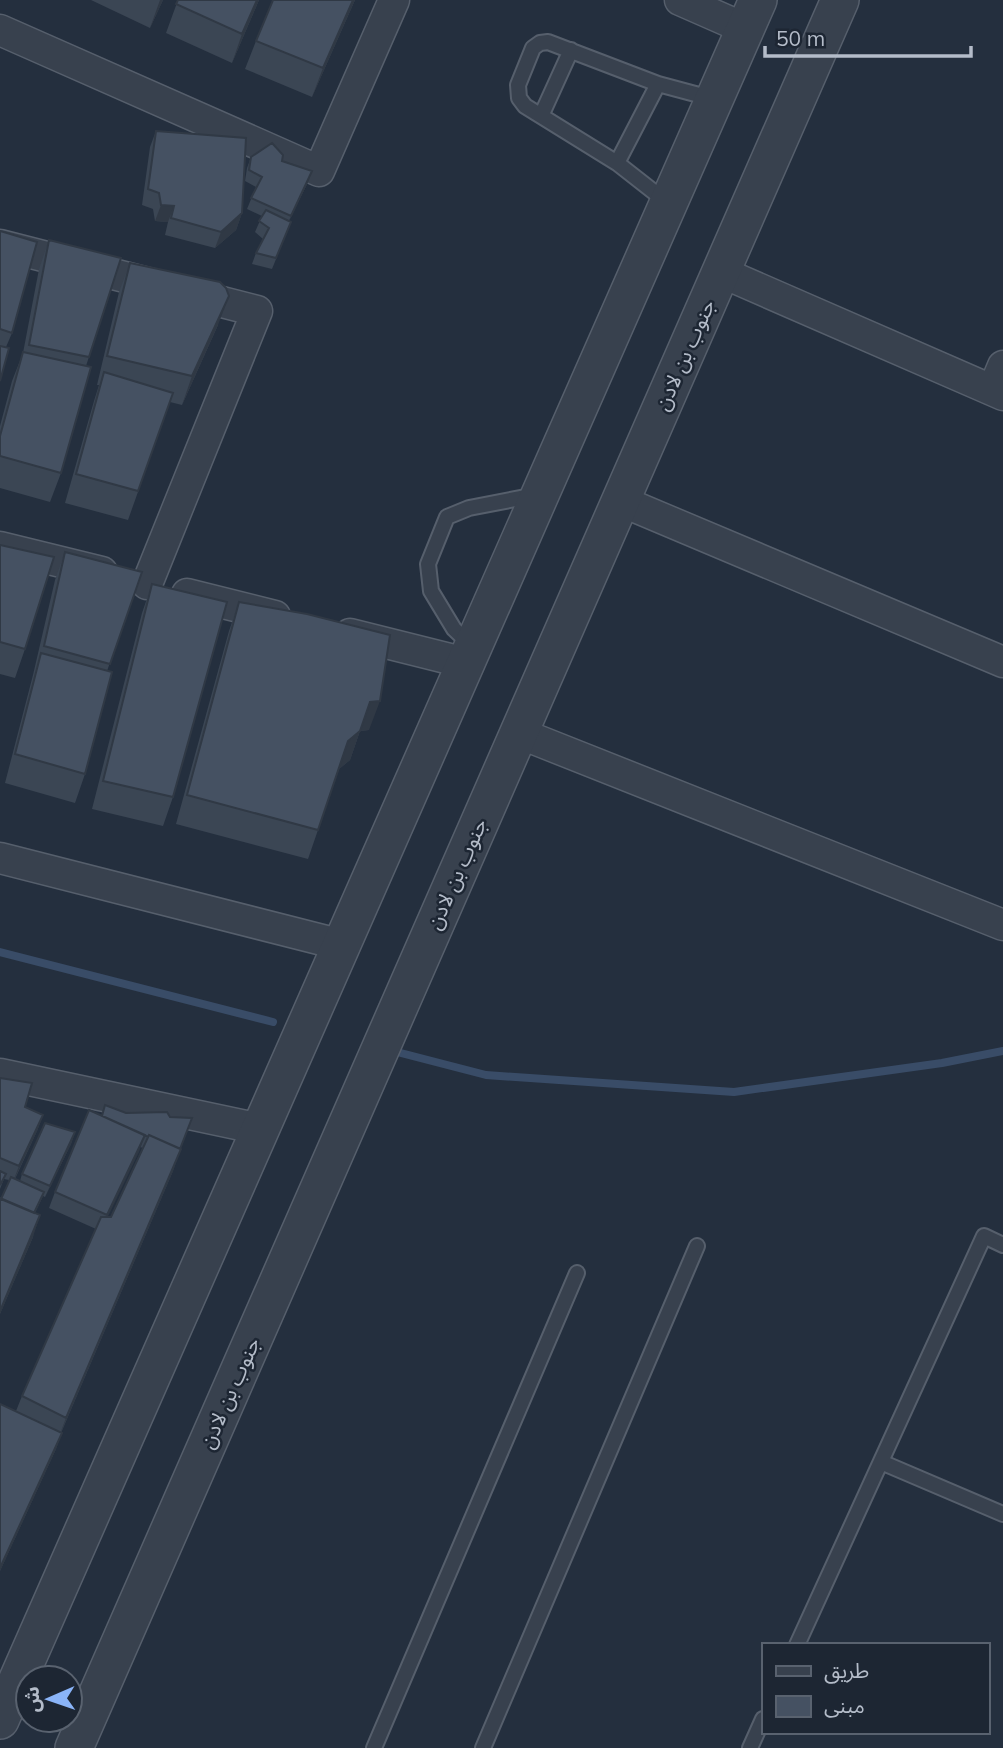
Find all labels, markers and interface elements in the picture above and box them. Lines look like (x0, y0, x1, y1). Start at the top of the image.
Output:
scale bar (765, 14, 972, 58)
text: 50 m (776, 25, 825, 51)
street label: جنوب بن لادن (648, 295, 720, 414)
street label: جنوب بن لادن (420, 814, 492, 933)
street label: جنوب بن لادن (193, 1333, 265, 1452)
legend (762, 1643, 989, 1734)
text: طريق (824, 1657, 869, 1684)
north arrow (14, 1664, 84, 1734)
text: ش (20, 1686, 44, 1713)
text: مبنى (824, 1692, 865, 1718)

